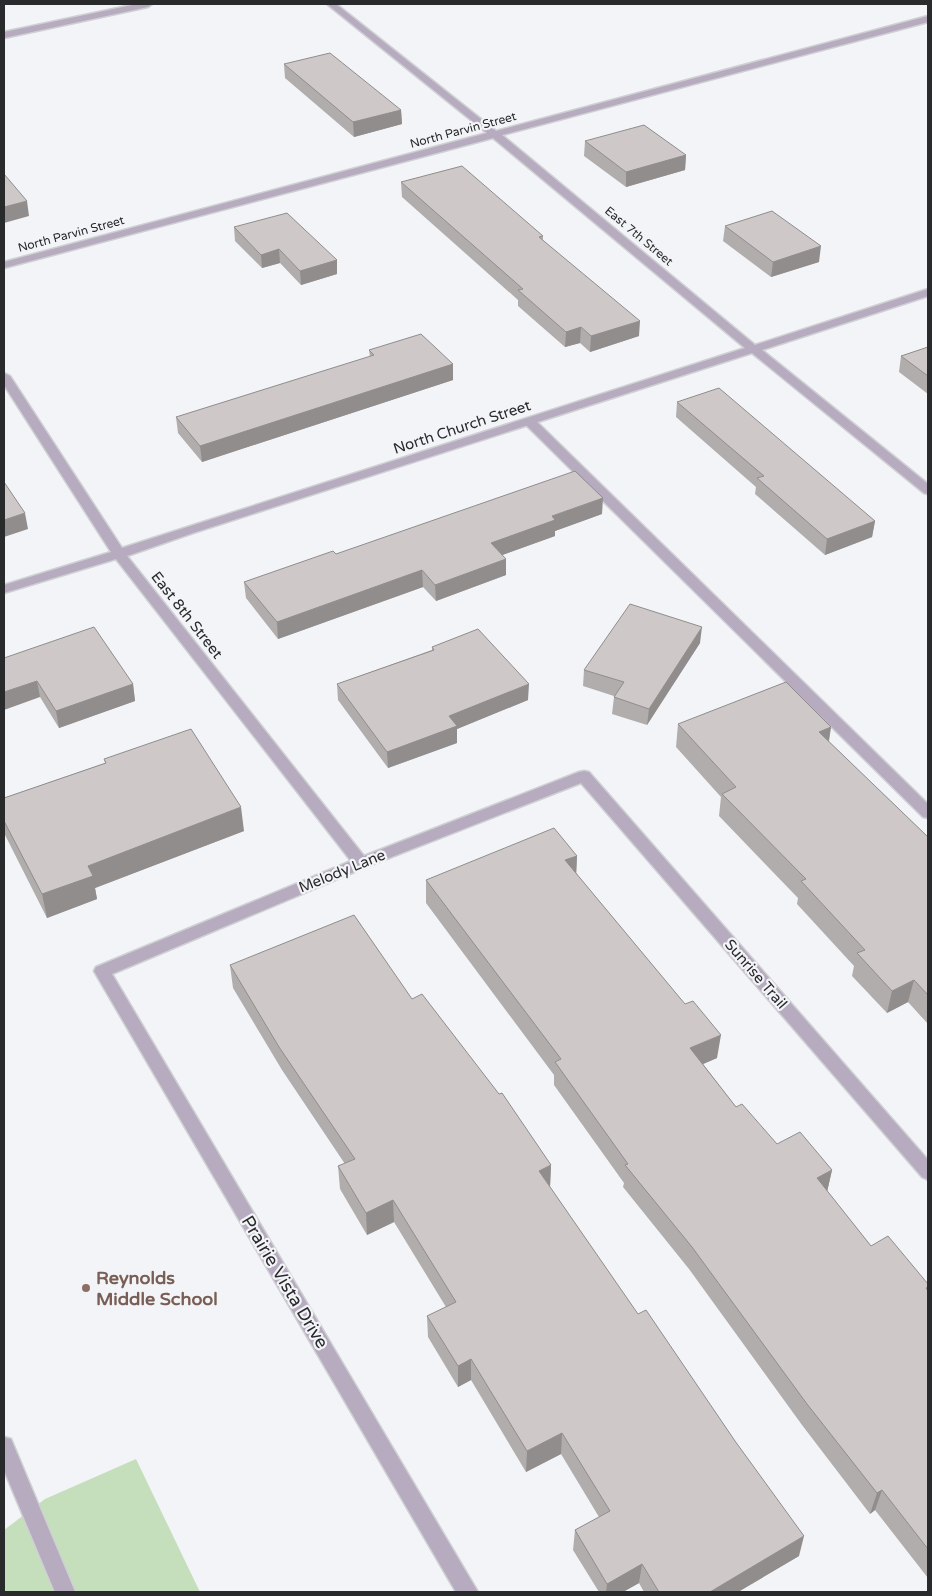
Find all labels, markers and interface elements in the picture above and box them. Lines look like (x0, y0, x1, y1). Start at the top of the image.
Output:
street label: North Parvin Street (408, 109, 518, 151)
street label: East 7th Street (602, 203, 676, 269)
street label: North Parvin Street (16, 213, 126, 255)
street label: North Church Street (391, 396, 533, 458)
street label: East 8th Street (147, 568, 227, 662)
street label: Melody Lane (296, 845, 388, 897)
street label: Sunrise Trail (721, 936, 791, 1012)
street label: Prairie Vista Drive (237, 1212, 333, 1352)
place label: Reynolds Middle School (96, 1267, 218, 1310)
marker: Reynolds Middle School (80, 1282, 92, 1294)

